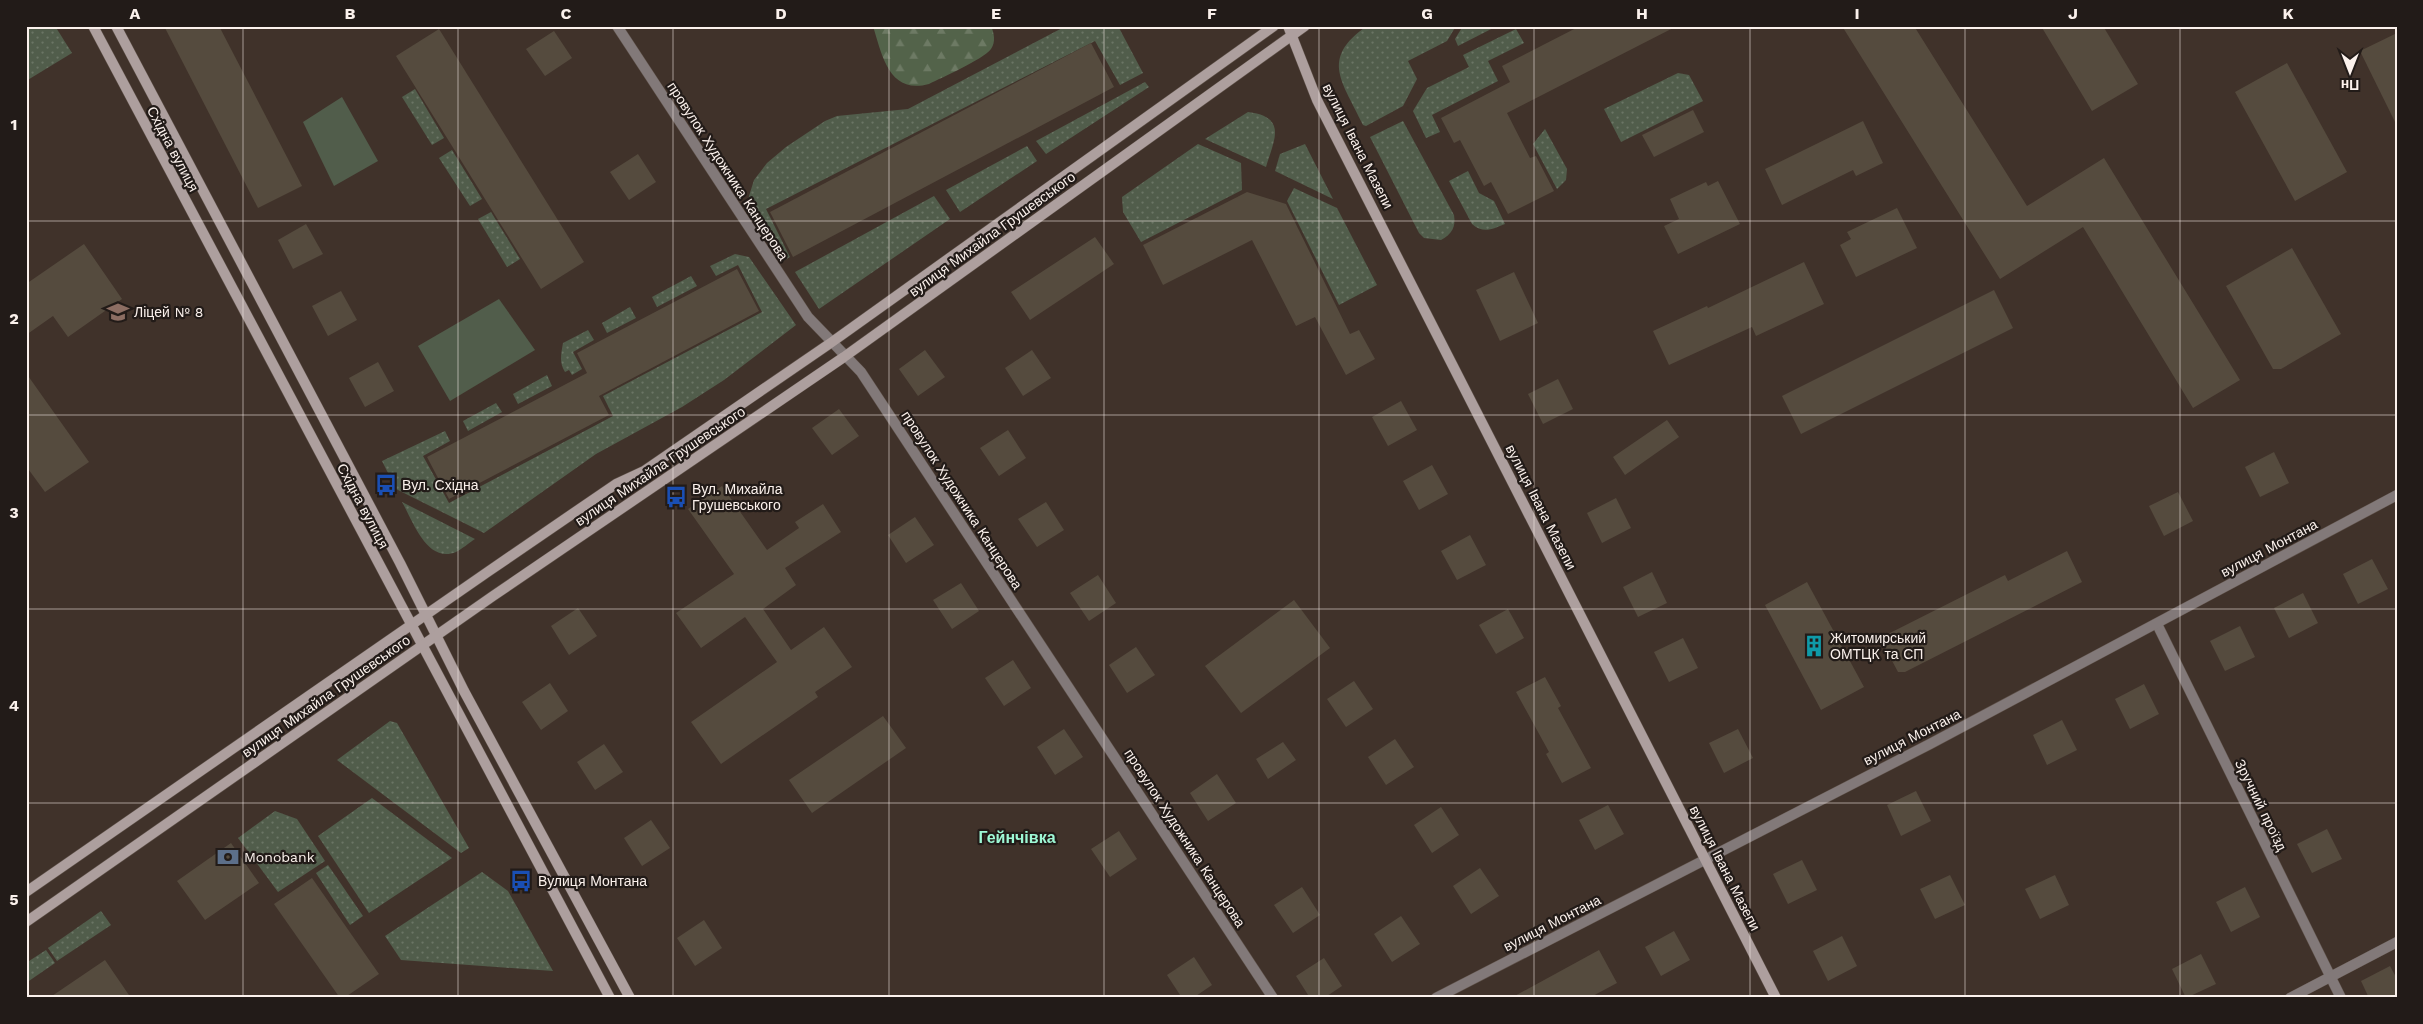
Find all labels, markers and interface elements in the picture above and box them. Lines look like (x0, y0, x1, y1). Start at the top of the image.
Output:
text: A (130, 4, 141, 23)
text: B (345, 4, 356, 23)
text: C (561, 4, 572, 23)
text: D (775, 4, 787, 23)
text: E (991, 4, 1001, 23)
text: F (1207, 4, 1217, 23)
text: G (1421, 4, 1433, 23)
text: H (1636, 4, 1648, 23)
text: I (1854, 4, 1860, 23)
text: J (2068, 4, 2078, 23)
text: K (2282, 4, 2294, 23)
north arrow (2326, 48, 2376, 98)
text: Пн (2341, 77, 2359, 93)
street label: провулок Художника Канцерова (664, 79, 792, 263)
street label: вулиця Івана Мазепи (1319, 81, 1397, 211)
street label: Східна вулиця (144, 104, 202, 194)
text: 1 (11, 115, 17, 134)
street label: вулиця Михайла Грушевського (906, 168, 1078, 300)
school or university icon: Ліцей № 8 (105, 299, 131, 325)
place label: Ліцей № 8 (134, 304, 203, 320)
text: 2 (9, 309, 19, 328)
street label: вулиця Михайла Грушевського (572, 403, 748, 529)
street label: провулок Художника Канцерова (898, 408, 1026, 592)
street label: вулиця Івана Мазепи (1502, 442, 1580, 572)
street label: Східна вулиця (334, 461, 392, 551)
bus stop icon: Вул. Східна (373, 472, 399, 498)
place label: Вул. Східна (402, 477, 479, 493)
place label: Вул. Михайла Грушевського (692, 481, 783, 513)
bus stop icon: Вул. Михайла Грушевського (663, 484, 689, 510)
text: 3 (9, 503, 19, 522)
street label: вулиця Монтана (2218, 516, 2320, 580)
place label: Житомирський ОМТЦК та СП (1830, 630, 1926, 662)
street label: вулиця Михайла Грушевського (239, 632, 413, 760)
building icon: Житомирський ОМТЦК та СП (1801, 633, 1827, 659)
text: 4 (9, 696, 19, 715)
street label: вулиця Монтана (1861, 705, 1964, 768)
street label: провулок Художника Канцерова (1121, 746, 1249, 930)
street label: Зручний проїзд (2232, 757, 2290, 853)
street label: вулиця Івана Мазепи (1686, 803, 1764, 933)
district label: Гейнчівка (978, 828, 1056, 847)
bank icon: Monobank (215, 844, 241, 870)
place label: Monobank (244, 849, 315, 865)
bus stop icon: Вулиця Монтана (508, 868, 534, 894)
place label: Вулиця Монтана (538, 873, 647, 889)
text: 5 (9, 890, 19, 909)
street label: вулиця Монтана (1501, 891, 1604, 954)

